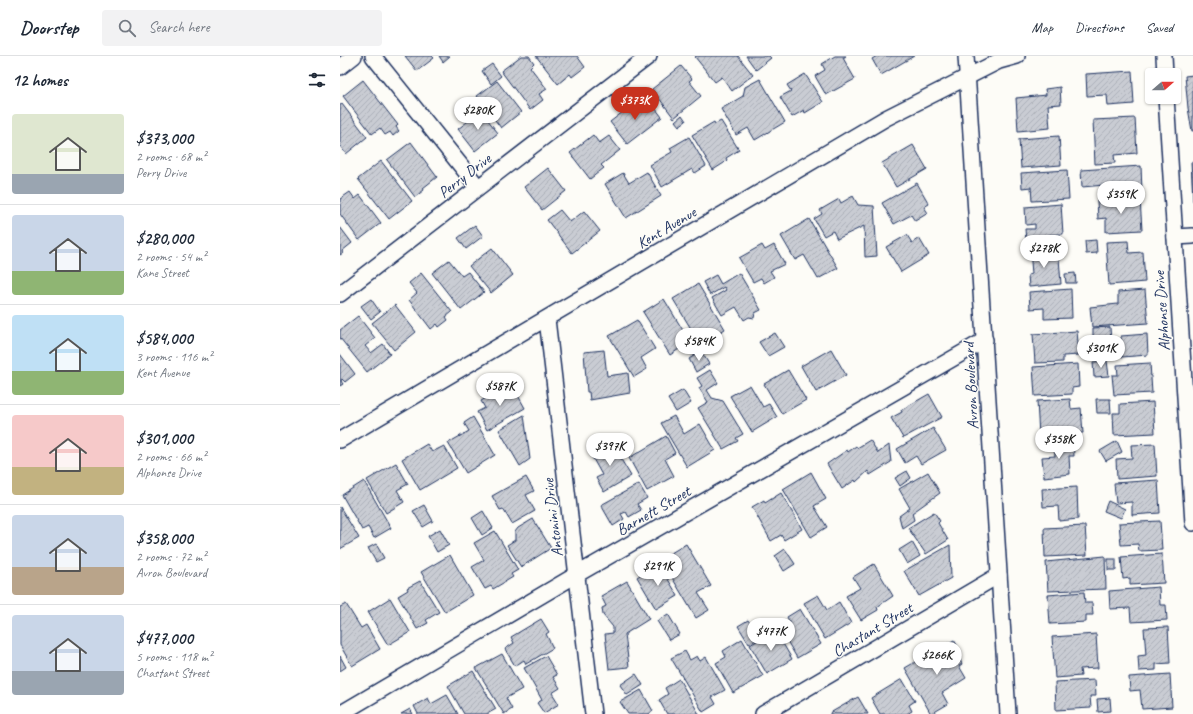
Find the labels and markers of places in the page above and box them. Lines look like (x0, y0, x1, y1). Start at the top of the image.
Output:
pin: $373K (607, 87, 663, 121)
pin: $280K (450, 97, 506, 131)
pin: $359K (1093, 181, 1149, 215)
pin: $278K (1016, 235, 1072, 269)
pin: $584K (671, 328, 727, 362)
pin: $301K (1073, 335, 1129, 369)
pin: $587K (472, 373, 528, 407)
pin: $358K (1031, 426, 1087, 460)
pin: $397K (582, 433, 638, 467)
pin: $291K (630, 553, 686, 587)
pin: $477K (743, 618, 799, 652)
pin: $266K (909, 642, 965, 676)

